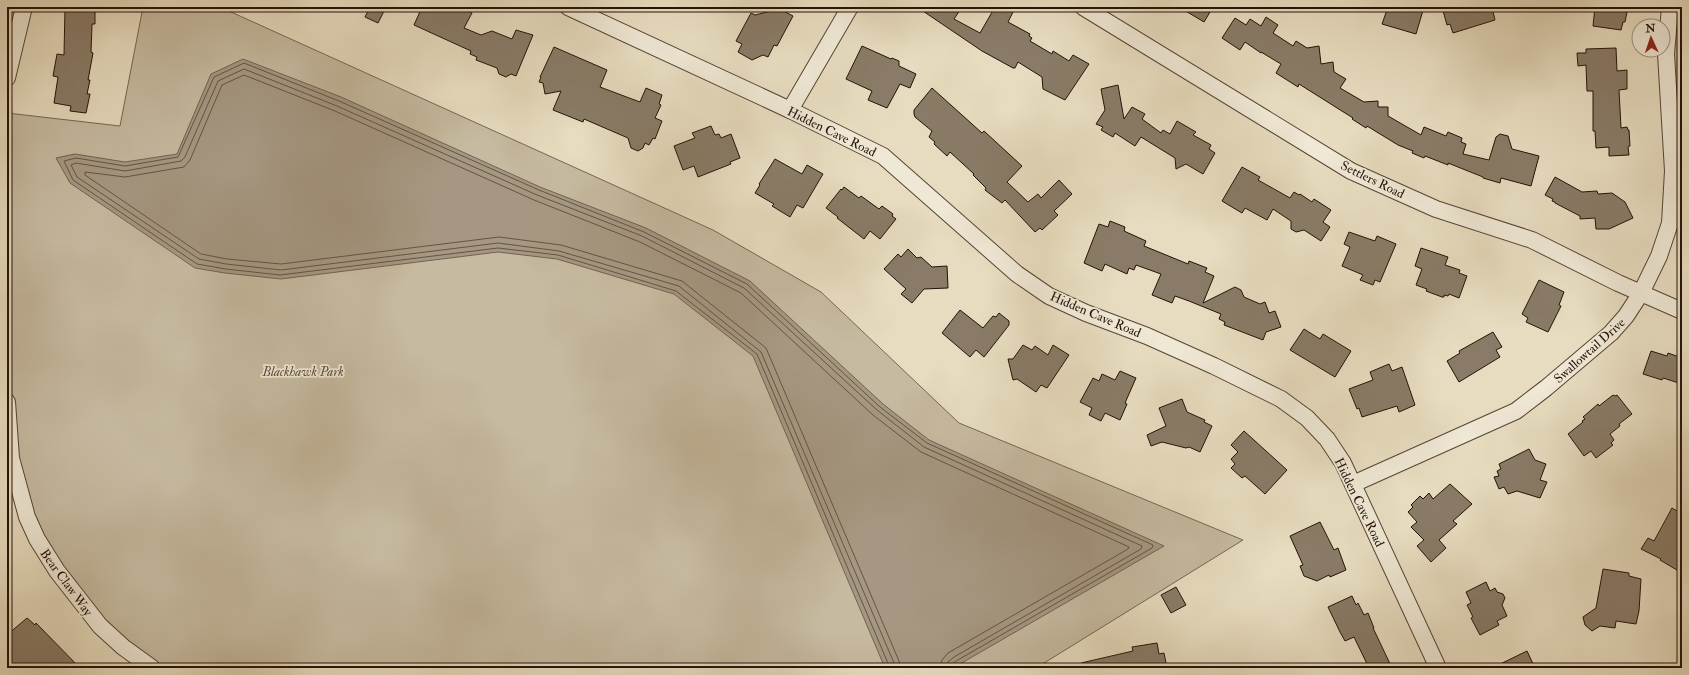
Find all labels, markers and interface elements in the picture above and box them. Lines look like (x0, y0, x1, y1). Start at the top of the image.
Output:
north arrow (1631, 18, 1671, 58)
text: N (1644, 22, 1657, 35)
street label: Hidden Cave Road (784, 103, 879, 161)
street label: Settlers Road (1338, 158, 1408, 202)
street label: Hidden Cave Road (1048, 289, 1144, 341)
street label: Swallowtail Drive (1551, 314, 1629, 387)
park label: Blackhawk Park (261, 364, 344, 380)
street label: Hidden Cave Road (1331, 455, 1388, 550)
street label: Bear Claw Way (36, 546, 96, 620)

